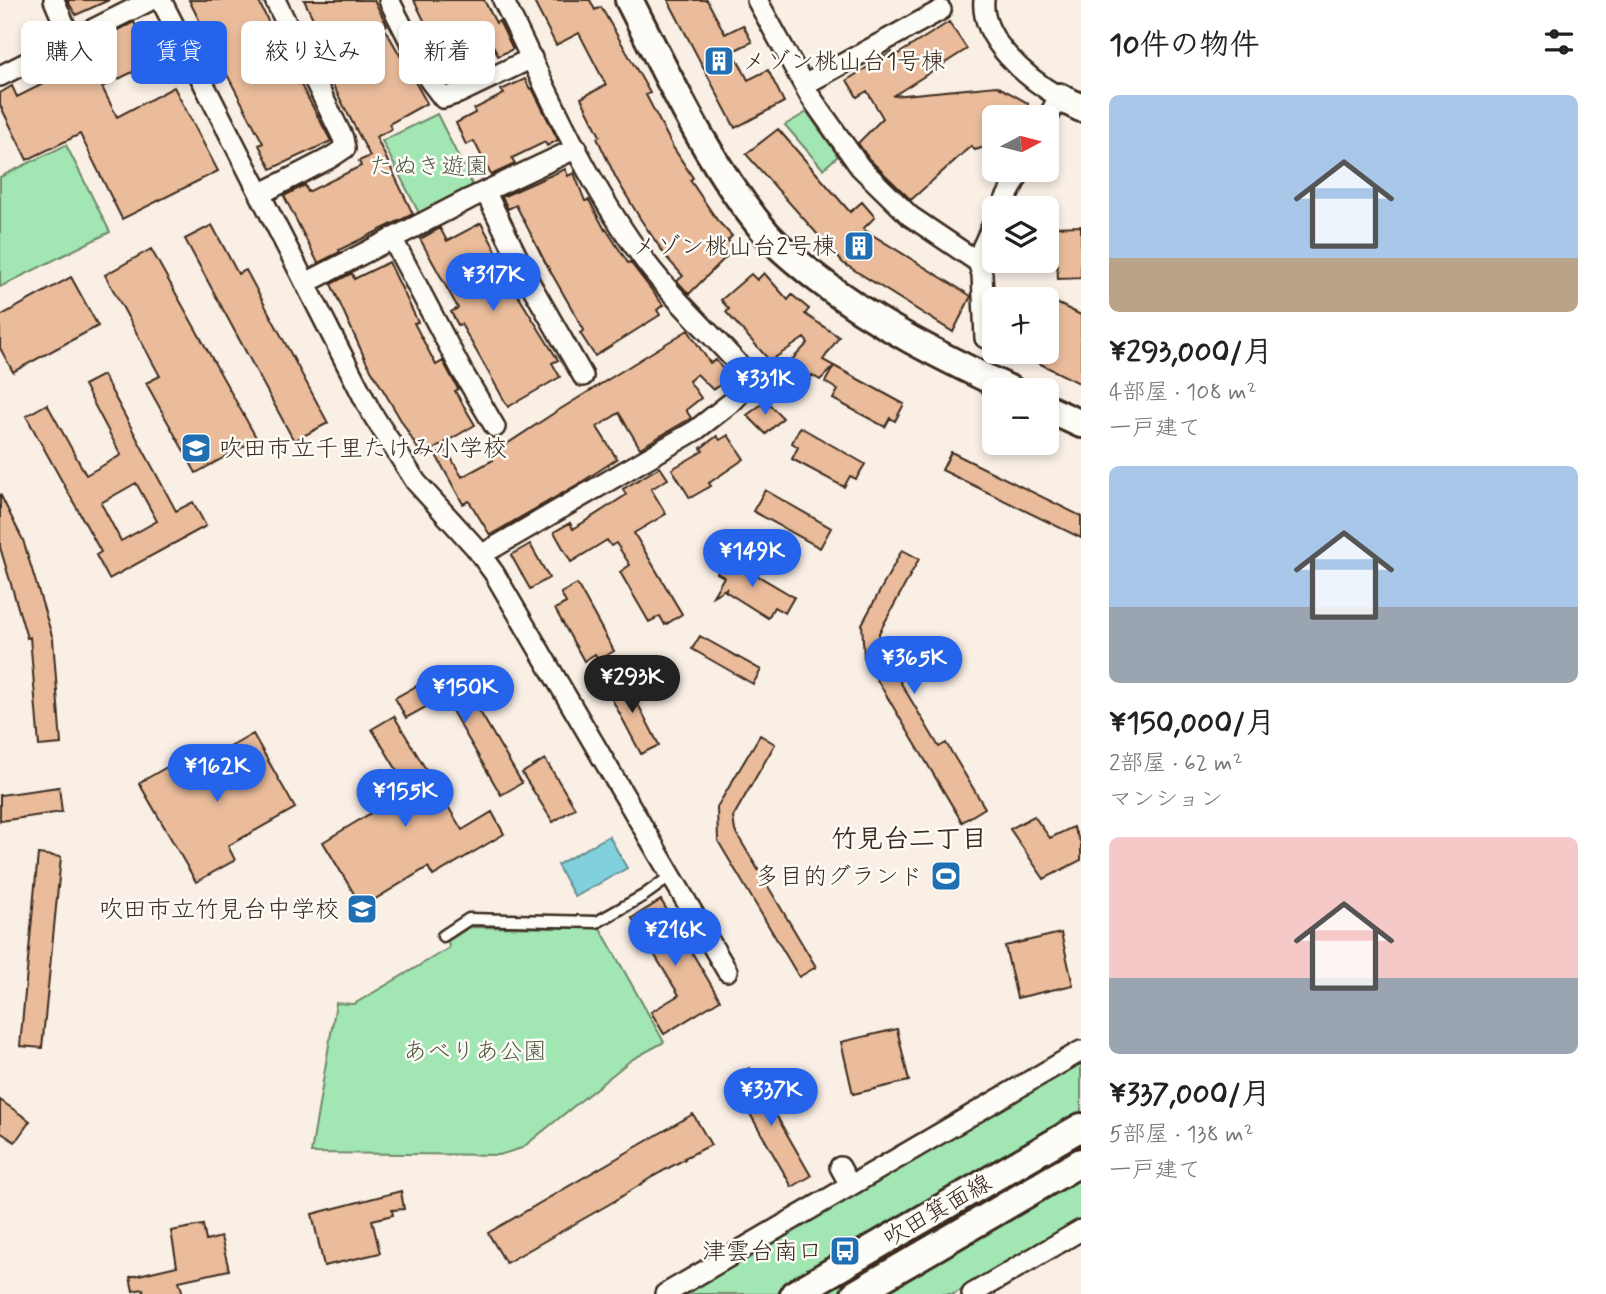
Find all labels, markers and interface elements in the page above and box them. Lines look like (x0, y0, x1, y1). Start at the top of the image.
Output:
chip: 購入 (21, 21, 117, 84)
chip: 賃貸 (131, 21, 227, 84)
chip: 絞り込み (241, 21, 385, 84)
chip: 新着 (399, 21, 495, 84)
icon: filters (1540, 23, 1578, 61)
text: 10件の物件 (1109, 26, 1260, 65)
building icon: メゾン桃山台1号棟 (702, 44, 736, 78)
place label: メゾン桃山台1号棟 (742, 47, 945, 78)
north arrow (982, 105, 1059, 182)
map controls (982, 105, 1059, 455)
icon: home (1281, 141, 1407, 267)
park label: たぬき遊園 (369, 152, 489, 183)
button: layers (982, 196, 1059, 273)
building icon: メゾン桃山台2号棟 (842, 229, 876, 263)
place label: メゾン桃山台2号棟 (632, 232, 836, 263)
pin: ¥317K (444, 254, 542, 313)
text: ¥317K (462, 261, 524, 291)
button: + (982, 287, 1059, 364)
text: ¥293,000/月 (1109, 333, 1273, 372)
pin: ¥331K (716, 358, 814, 417)
text: ¥331K (736, 365, 794, 395)
button: − (982, 378, 1059, 455)
text: 4部屋 · 108 m² (1109, 378, 1257, 408)
text: 一戸建て (1109, 414, 1201, 444)
school or university icon: 吹田市立千里たけみ小学校 (179, 431, 213, 465)
place label: 吹田市立千里たけみ小学校 (219, 434, 507, 465)
icon: home (1281, 512, 1407, 638)
pin: ¥149K (703, 530, 801, 589)
text: ¥149K (719, 537, 785, 567)
pin: ¥365K (865, 636, 963, 696)
text: ¥365K (881, 644, 947, 674)
pin: ¥293K (583, 656, 681, 715)
text: ¥293K (600, 663, 664, 693)
pin: ¥150K (416, 666, 514, 725)
text: ¥150K (432, 673, 498, 703)
text: ¥150,000/月 (1109, 704, 1275, 743)
pin: ¥162K (168, 744, 266, 804)
text: 2部屋 · 62 m² (1109, 749, 1243, 779)
text: ¥162K (184, 752, 250, 782)
pin: ¥155K (356, 770, 454, 829)
text: ¥155K (373, 777, 437, 807)
text: マンション (1109, 785, 1223, 815)
district label: 竹見台二丁目 (831, 823, 987, 857)
sports icon: 多目的グランド (929, 859, 963, 893)
place label: 多目的グランド (755, 862, 923, 893)
icon: home (1281, 883, 1407, 1009)
school or university icon: 吹田市立竹見台中学校 (345, 892, 379, 926)
place label: 吹田市立竹見台中学校 (99, 895, 339, 926)
pin: ¥216K (626, 908, 724, 968)
text: ¥216K (644, 916, 706, 946)
park label: あべりあ公園 (403, 1037, 547, 1068)
pin: ¥337K (722, 1068, 820, 1128)
text: ¥337,000/月 (1109, 1075, 1271, 1114)
text: ¥337K (740, 1076, 802, 1106)
text: 5部屋 · 138 m² (1109, 1120, 1254, 1150)
text: 一戸建て (1109, 1156, 1201, 1186)
street label: 吹田箕面線 (878, 1168, 997, 1255)
bus stop icon: 津雲台南口 (828, 1234, 862, 1268)
place label: 津雲台南口 (702, 1237, 822, 1268)

